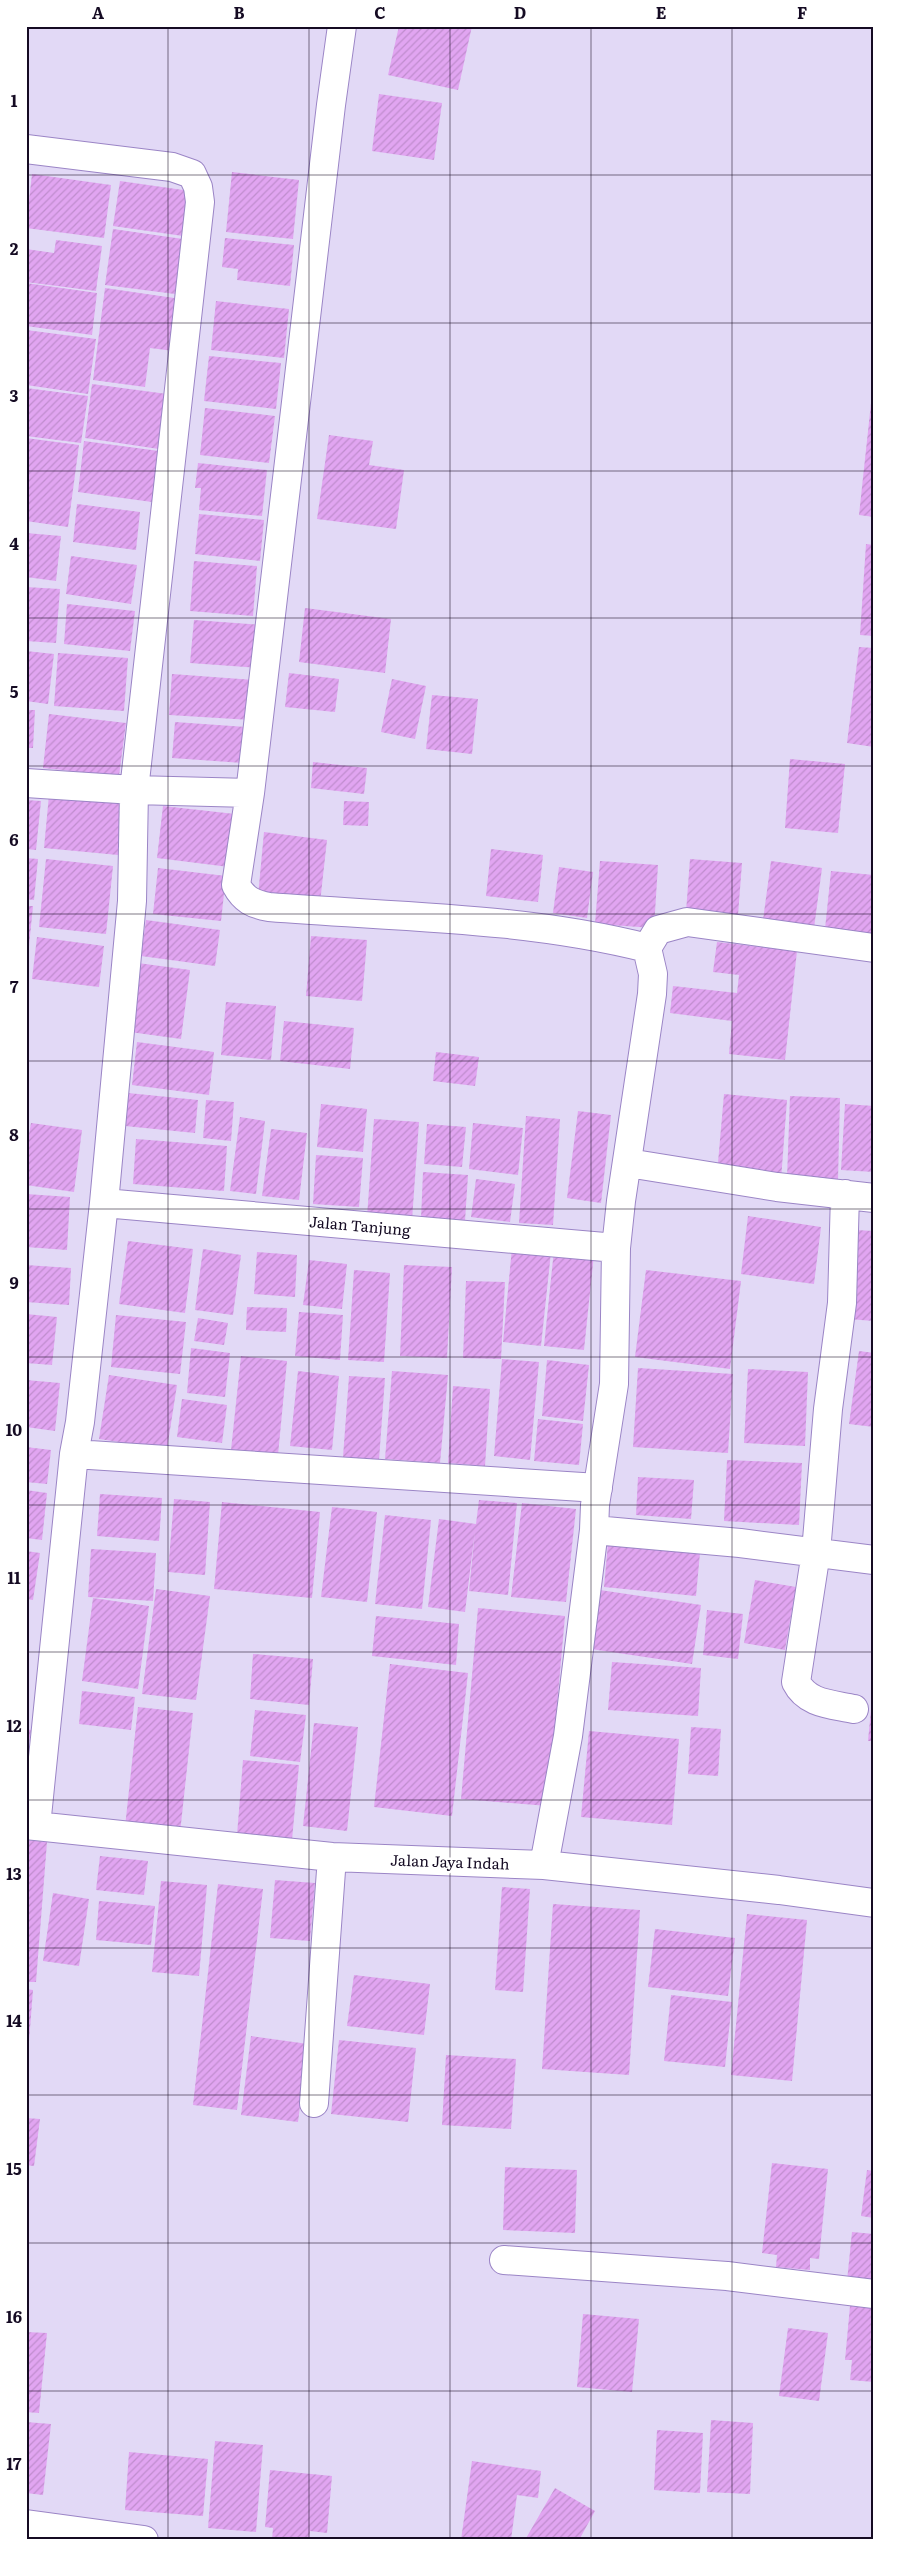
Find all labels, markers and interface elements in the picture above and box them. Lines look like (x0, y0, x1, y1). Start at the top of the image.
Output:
text: A (92, 0, 104, 24)
text: B (233, 0, 245, 24)
text: C (374, 0, 386, 24)
text: D (514, 0, 526, 24)
text: E (656, 0, 667, 24)
text: F (797, 0, 807, 24)
text: 1 (11, 88, 18, 112)
text: 2 (10, 236, 19, 260)
text: 3 (10, 383, 19, 407)
text: 4 (9, 531, 19, 555)
text: 5 (10, 679, 19, 703)
text: 6 (9, 827, 19, 851)
text: 7 (10, 974, 19, 998)
text: 8 (9, 1122, 19, 1146)
street label: Jalan Tanjung (308, 1209, 412, 1241)
text: 9 (9, 1270, 19, 1294)
text: 10 (6, 1417, 22, 1441)
text: 11 (7, 1565, 21, 1589)
text: 12 (6, 1713, 22, 1737)
street label: Jalan Jaya Indah (390, 1847, 510, 1875)
text: 13 (6, 1861, 22, 1885)
text: 14 (6, 2008, 22, 2032)
text: 15 (6, 2156, 22, 2180)
text: 16 (6, 2304, 22, 2328)
text: 17 (7, 2451, 22, 2475)

